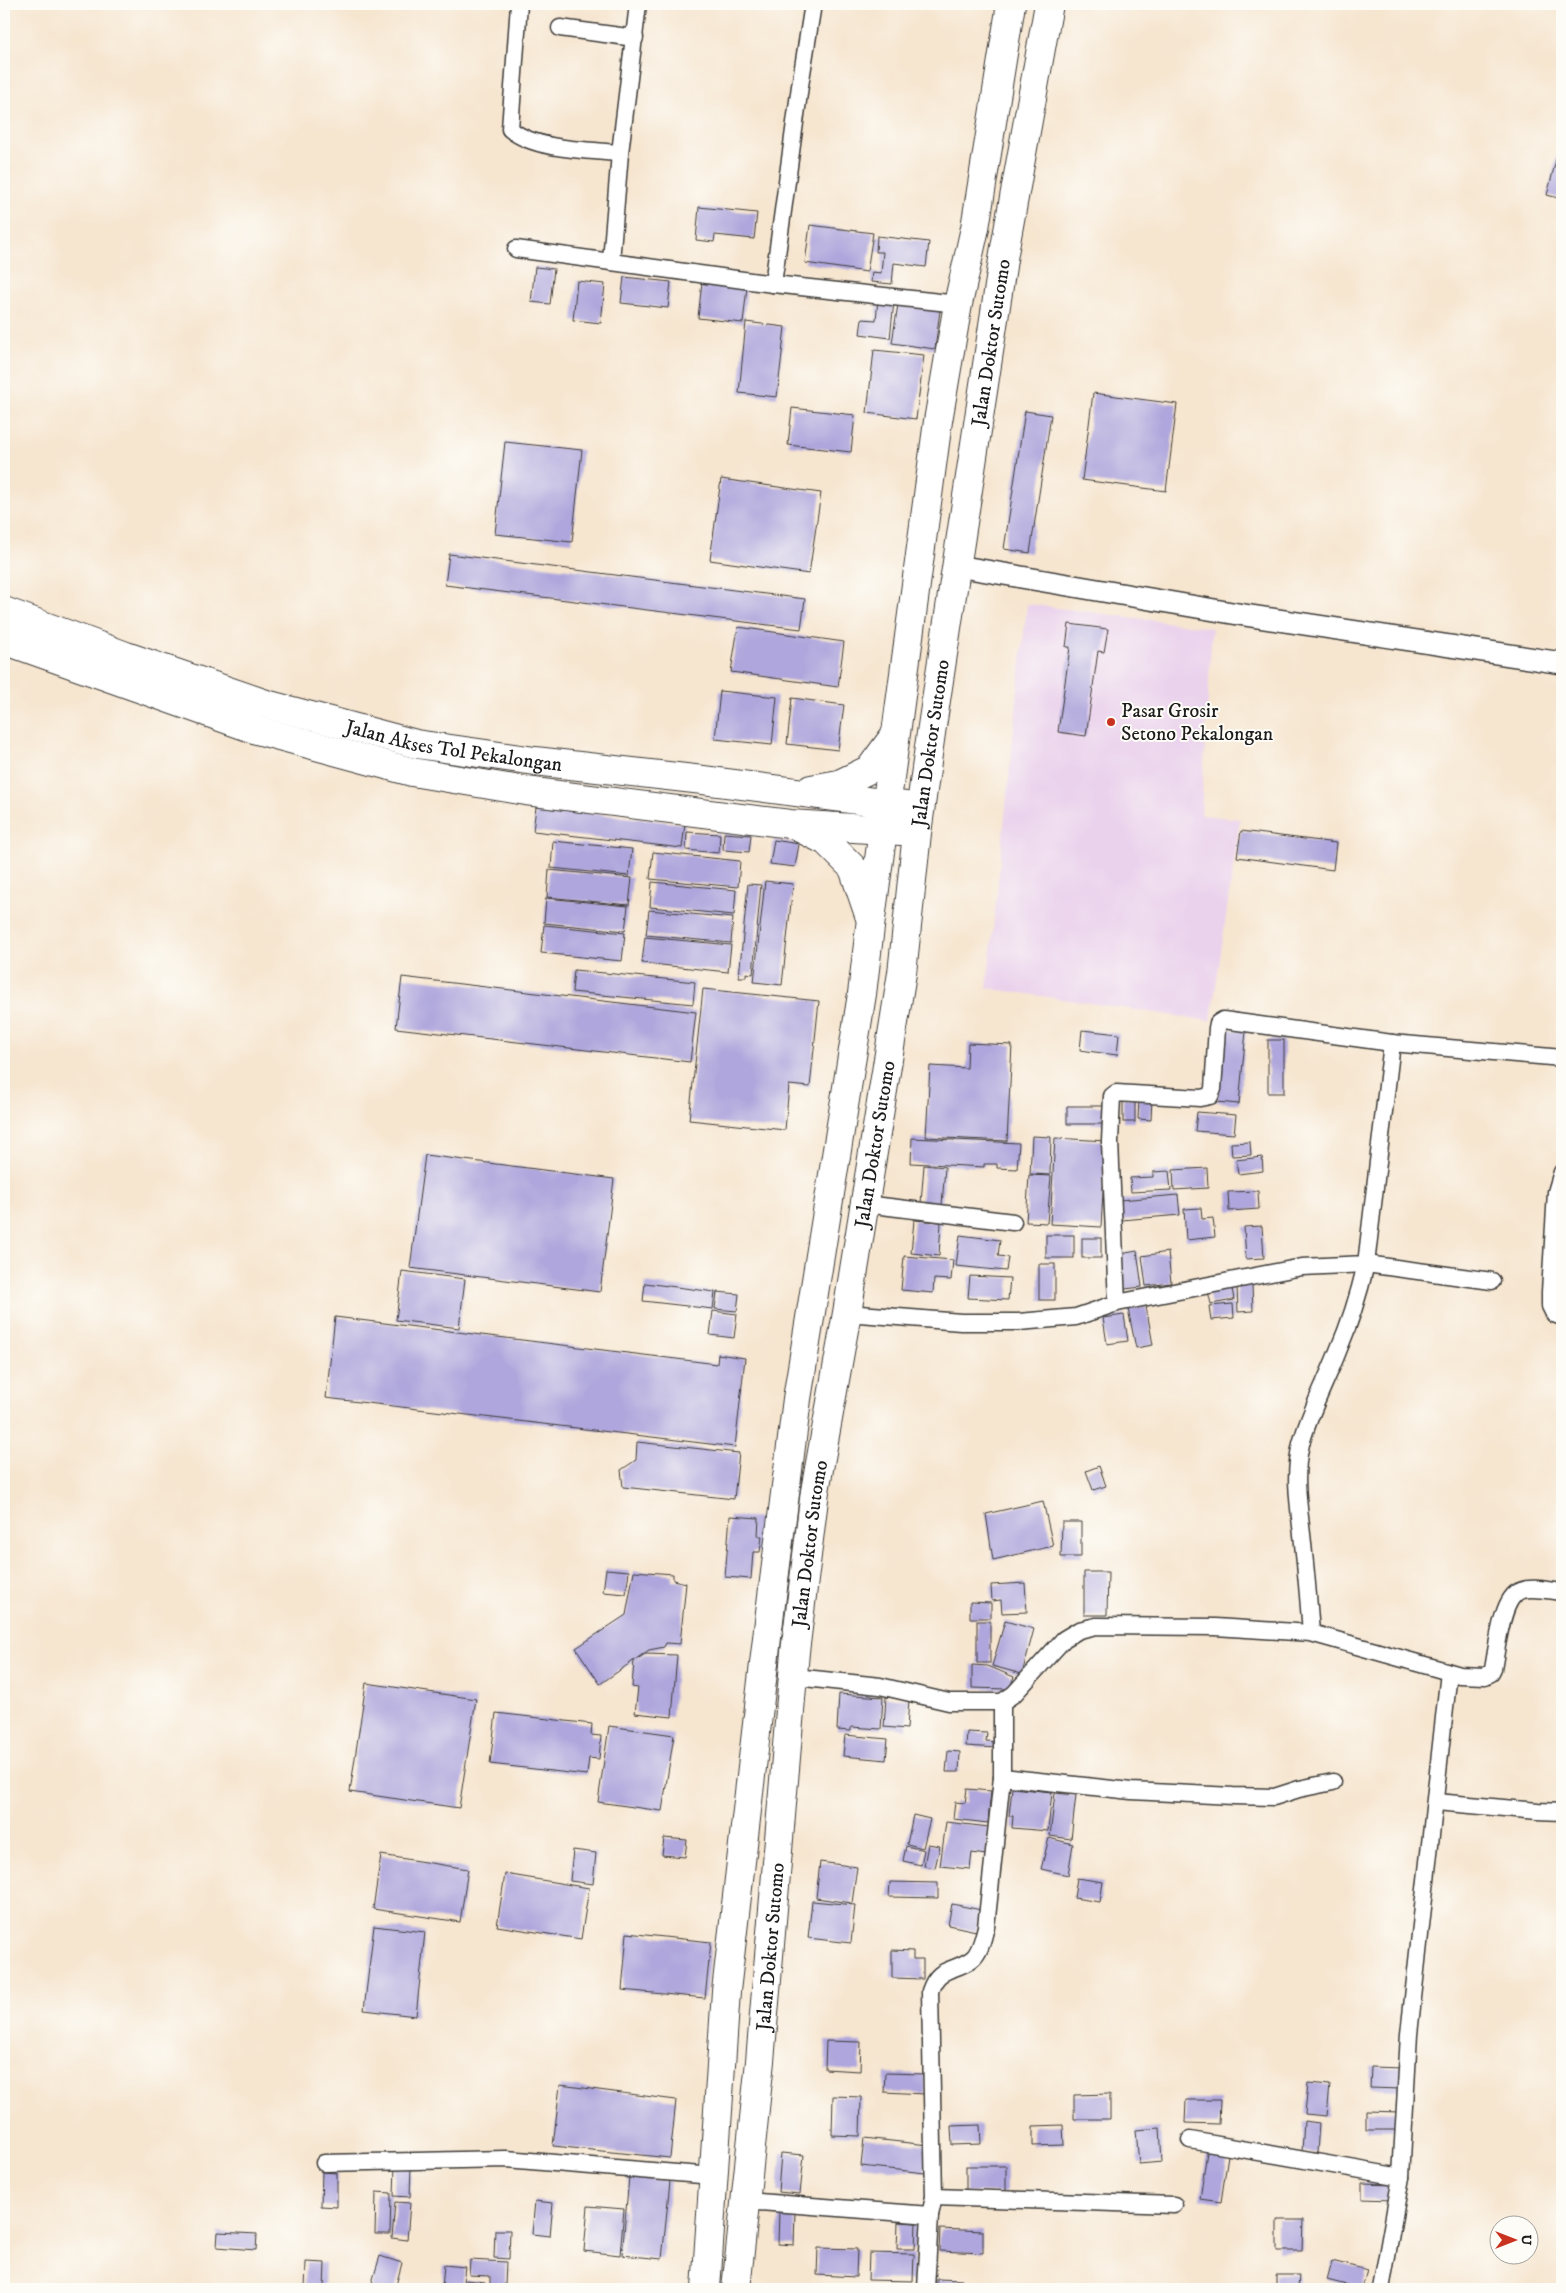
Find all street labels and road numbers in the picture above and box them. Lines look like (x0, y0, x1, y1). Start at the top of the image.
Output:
street label: Jalan Doktor Sutomo (967, 258, 1017, 430)
street label: Jalan Doktor Sutomo (907, 658, 956, 830)
street label: Jalan Akses Tol Pekalongan (341, 714, 564, 778)
street label: Jalan Doktor Sutomo (850, 1059, 902, 1231)
street label: Jalan Doktor Sutomo (787, 1458, 834, 1631)
street label: Jalan Doktor Sutomo (751, 1862, 791, 2034)

